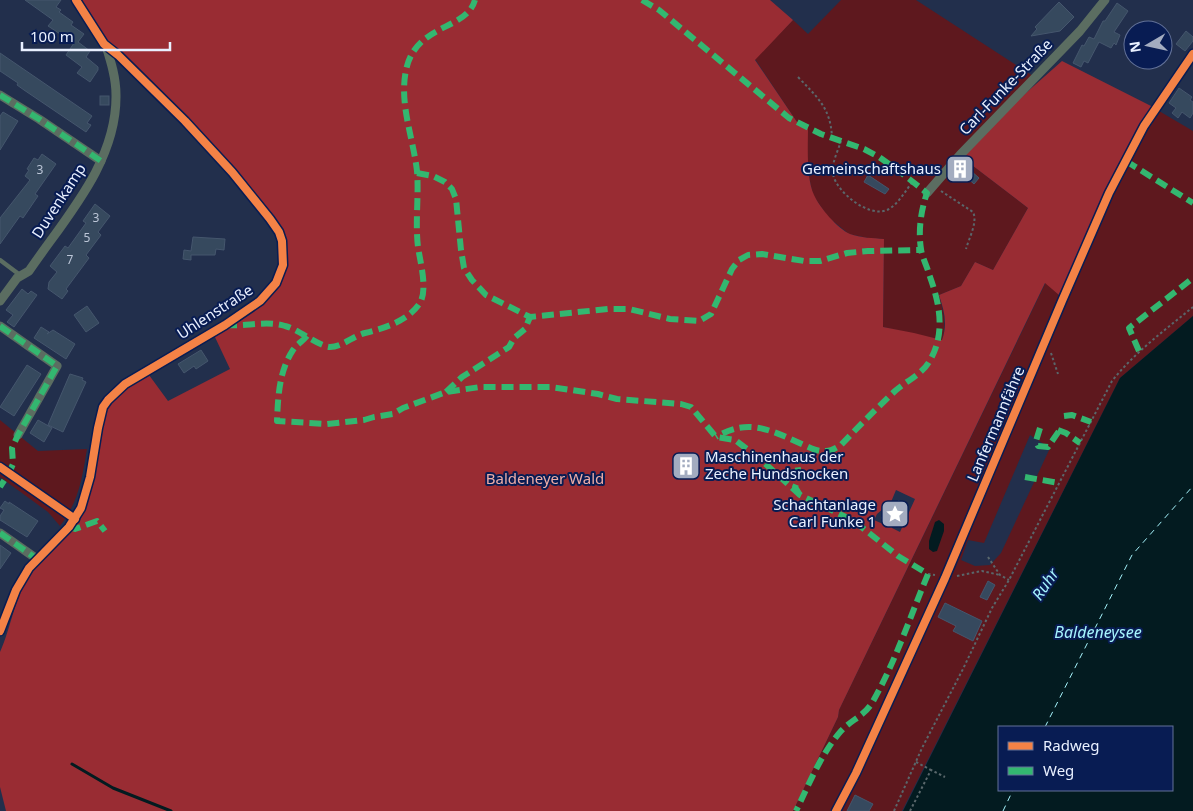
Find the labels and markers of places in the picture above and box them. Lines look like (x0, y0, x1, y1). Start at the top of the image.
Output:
building icon: Gemeinschaftshaus (945, 154, 975, 184)
place label: Gemeinschaftshaus (802, 158, 941, 178)
place label: Maschinenhaus der Zeche Hundsnocken (705, 446, 848, 483)
building icon: Maschinenhaus der Zeche Hundsnocken (671, 451, 701, 481)
place label: Schachtanlage Carl Funke 1 (773, 494, 876, 531)
place icon: Schachtanlage Carl Funke 1 (880, 499, 910, 529)

